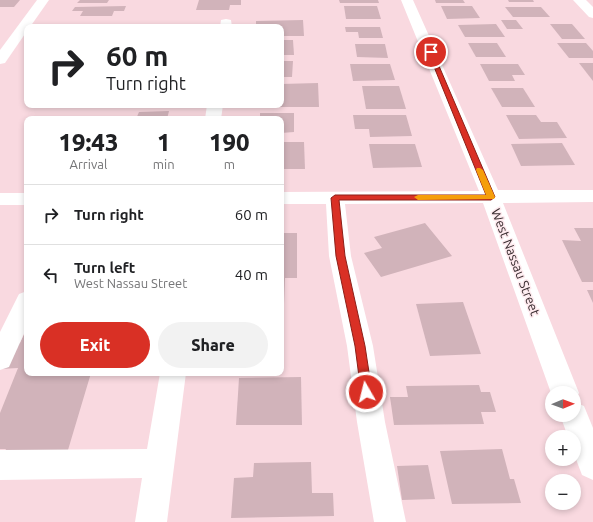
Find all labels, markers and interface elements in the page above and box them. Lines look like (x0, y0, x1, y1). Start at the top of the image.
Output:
pin (414, 35, 448, 69)
icon: right (40, 40, 92, 92)
text: 60 m (106, 40, 168, 71)
icon: arrive (420, 41, 442, 63)
text: Turn right (106, 73, 186, 93)
text: 19:43 (58, 129, 118, 156)
text: 1 (157, 129, 170, 156)
text: 190 (209, 129, 250, 156)
text: Arrival (69, 157, 107, 171)
text: min (153, 157, 175, 171)
text: m (224, 157, 235, 171)
icon: right (40, 204, 62, 226)
text: Turn right (74, 206, 144, 223)
text: 60 m (235, 206, 268, 223)
street label: West Nassau Street (489, 207, 543, 317)
text: Turn left (74, 259, 135, 276)
icon: left (40, 264, 62, 286)
text: 40 m (235, 266, 268, 283)
text: West Nassau Street (74, 276, 187, 290)
button: Exit (40, 322, 150, 368)
button: Share (158, 322, 268, 368)
position arrow (345, 371, 387, 413)
north arrow (545, 386, 581, 422)
map controls (545, 386, 581, 510)
button: + (545, 430, 581, 466)
button: − (545, 474, 581, 510)

